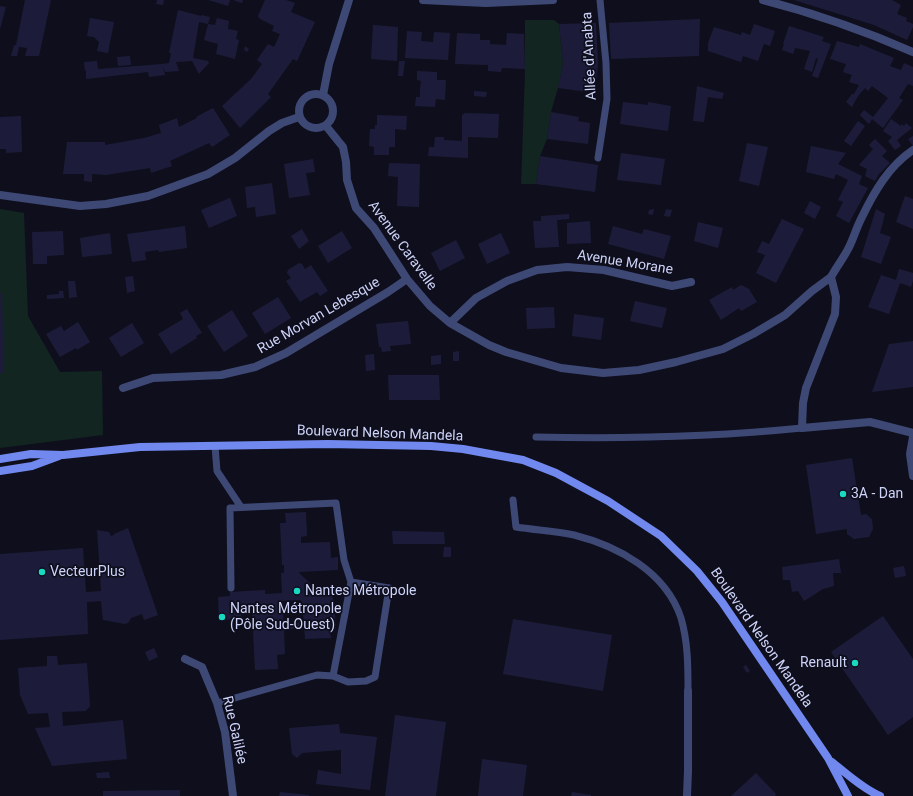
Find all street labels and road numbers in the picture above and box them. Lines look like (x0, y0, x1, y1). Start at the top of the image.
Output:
street label: Allée d'Anabta (579, 11, 601, 101)
street label: Avenue Caravelle (364, 198, 440, 294)
street label: Avenue Morane (576, 247, 674, 279)
street label: Rue Morvan Lebesque (255, 274, 383, 358)
street label: Boulevard Nelson Mandela (296, 423, 464, 445)
street label: Boulevard Nelson Mandela (706, 565, 816, 711)
street label: Rue Galilée (218, 694, 250, 766)

